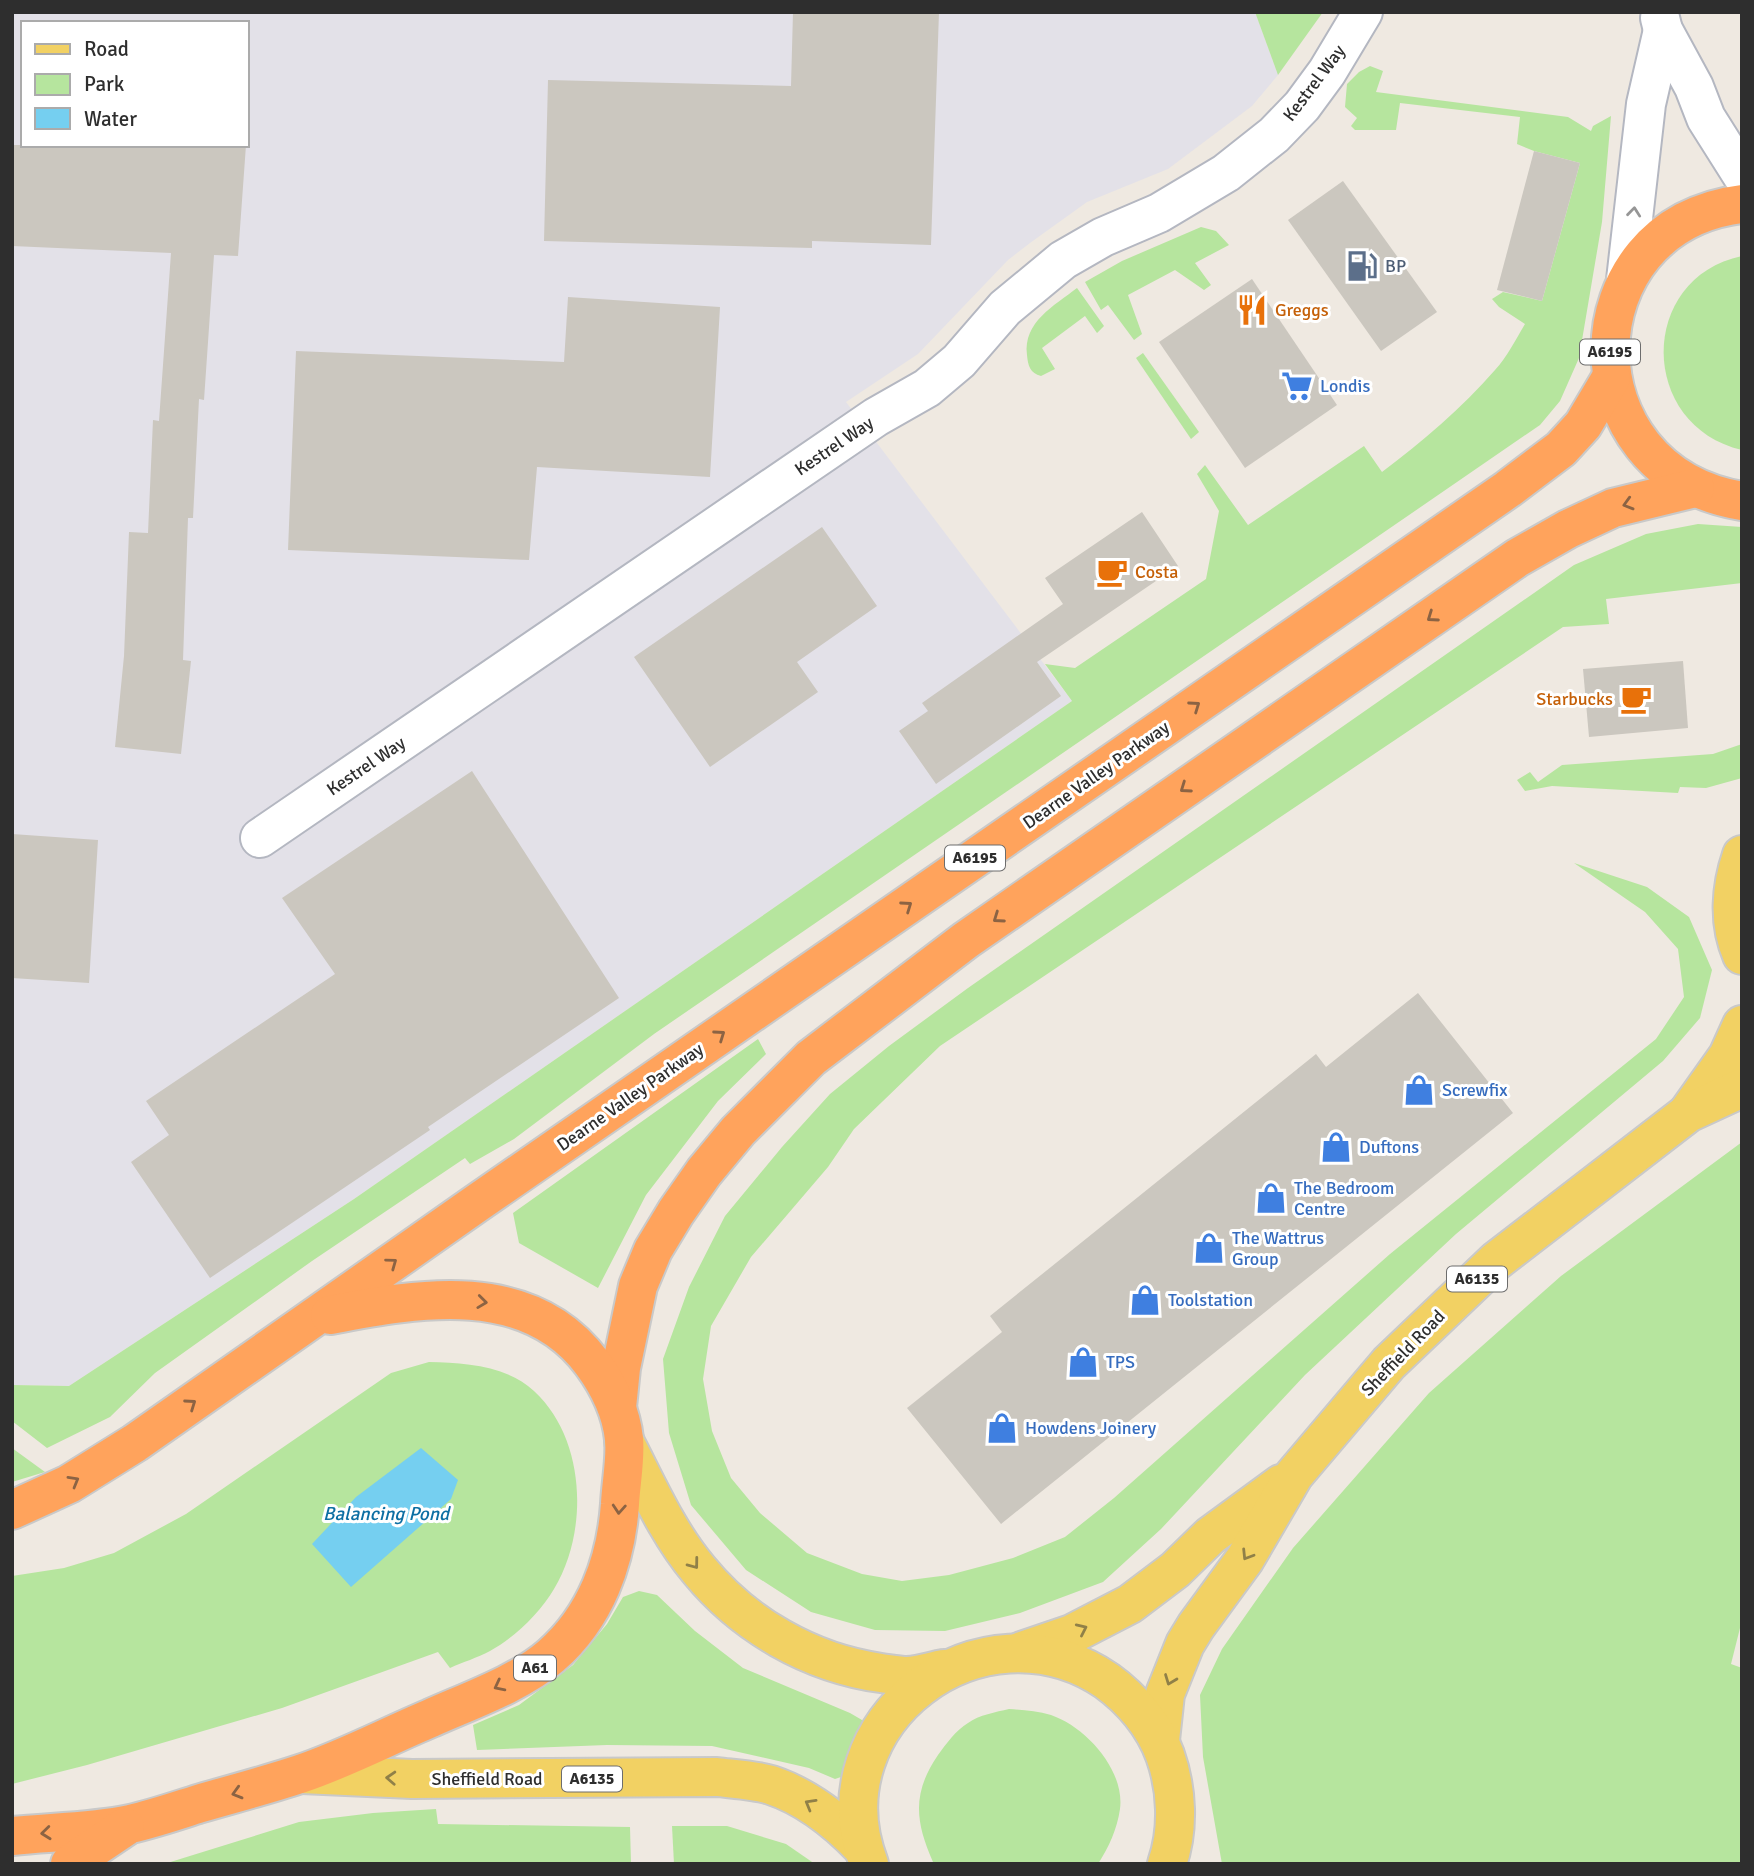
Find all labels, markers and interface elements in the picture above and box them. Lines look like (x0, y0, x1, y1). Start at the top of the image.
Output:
legend (21, 21, 248, 147)
text: Road (84, 36, 129, 62)
street label: Kestrel Way (1278, 40, 1350, 126)
text: Park (84, 71, 125, 97)
text: Water (84, 106, 137, 132)
one-way arrow (1626, 206, 1641, 218)
fuel station icon: BP (1345, 249, 1379, 283)
place label: BP (1385, 255, 1406, 277)
restaurant icon: Greggs (1235, 293, 1269, 327)
place label: Greggs (1275, 299, 1329, 321)
road number: A6195 (1580, 340, 1640, 364)
supermarket icon: Londis (1280, 369, 1314, 403)
place label: Londis (1320, 375, 1370, 397)
street label: Kestrel Way (790, 411, 878, 480)
one-way arrow (1623, 496, 1635, 510)
cafe icon: Costa (1095, 555, 1129, 589)
place label: Costa (1135, 561, 1178, 583)
one-way arrow (1427, 609, 1440, 621)
cafe icon: Starbucks (1619, 682, 1653, 716)
place label: Starbucks (1536, 688, 1613, 710)
one-way arrow (1187, 702, 1200, 714)
street label: Dearne Valley Parkway (1018, 716, 1174, 834)
street label: Kestrel Way (322, 731, 410, 800)
one-way arrow (1180, 780, 1193, 792)
road number: A6195 (945, 846, 1005, 870)
one-way arrow (899, 902, 912, 914)
one-way arrow (993, 910, 1006, 922)
one-way arrow (712, 1031, 725, 1043)
street label: Dearne Valley Parkway (552, 1038, 708, 1156)
shop icon: Screwfix (1402, 1073, 1436, 1107)
place label: Screwfix (1442, 1079, 1508, 1101)
shop icon: Duftons (1319, 1130, 1353, 1164)
place label: Duftons (1359, 1136, 1419, 1158)
place label: The Bedroom Centre (1294, 1177, 1394, 1220)
shop icon: The Bedroom Centre (1254, 1181, 1288, 1215)
place label: The Wattrus Group (1232, 1227, 1324, 1270)
shop icon: The Wattrus Group (1192, 1231, 1226, 1265)
one-way arrow (385, 1259, 397, 1271)
road number: A6135 (1447, 1266, 1507, 1292)
shop icon: Toolstation (1128, 1283, 1162, 1317)
place label: Toolstation (1168, 1289, 1253, 1311)
one-way arrow (476, 1295, 488, 1310)
street label: Sheffield Road (1357, 1305, 1449, 1401)
shop icon: TPS (1066, 1345, 1100, 1379)
place label: TPS (1106, 1351, 1135, 1373)
one-way arrow (183, 1400, 196, 1412)
shop icon: Howdens Joinery (985, 1411, 1019, 1445)
place label: Howdens Joinery (1025, 1417, 1157, 1439)
one-way arrow (66, 1476, 79, 1489)
water label: Balancing Pond (323, 1502, 451, 1526)
one-way arrow (612, 1503, 627, 1514)
one-way arrow (1242, 1547, 1255, 1560)
one-way arrow (686, 1556, 698, 1568)
one-way arrow (1075, 1623, 1087, 1637)
road number: A61 (514, 1656, 556, 1680)
one-way arrow (1165, 1674, 1179, 1686)
one-way arrow (494, 1678, 506, 1692)
road number: A6135 (562, 1766, 622, 1792)
street label: Sheffield Road (432, 1768, 543, 1790)
one-way arrow (386, 1770, 397, 1785)
one-way arrow (231, 1784, 243, 1799)
one-way arrow (804, 1800, 817, 1813)
one-way arrow (41, 1825, 52, 1840)

